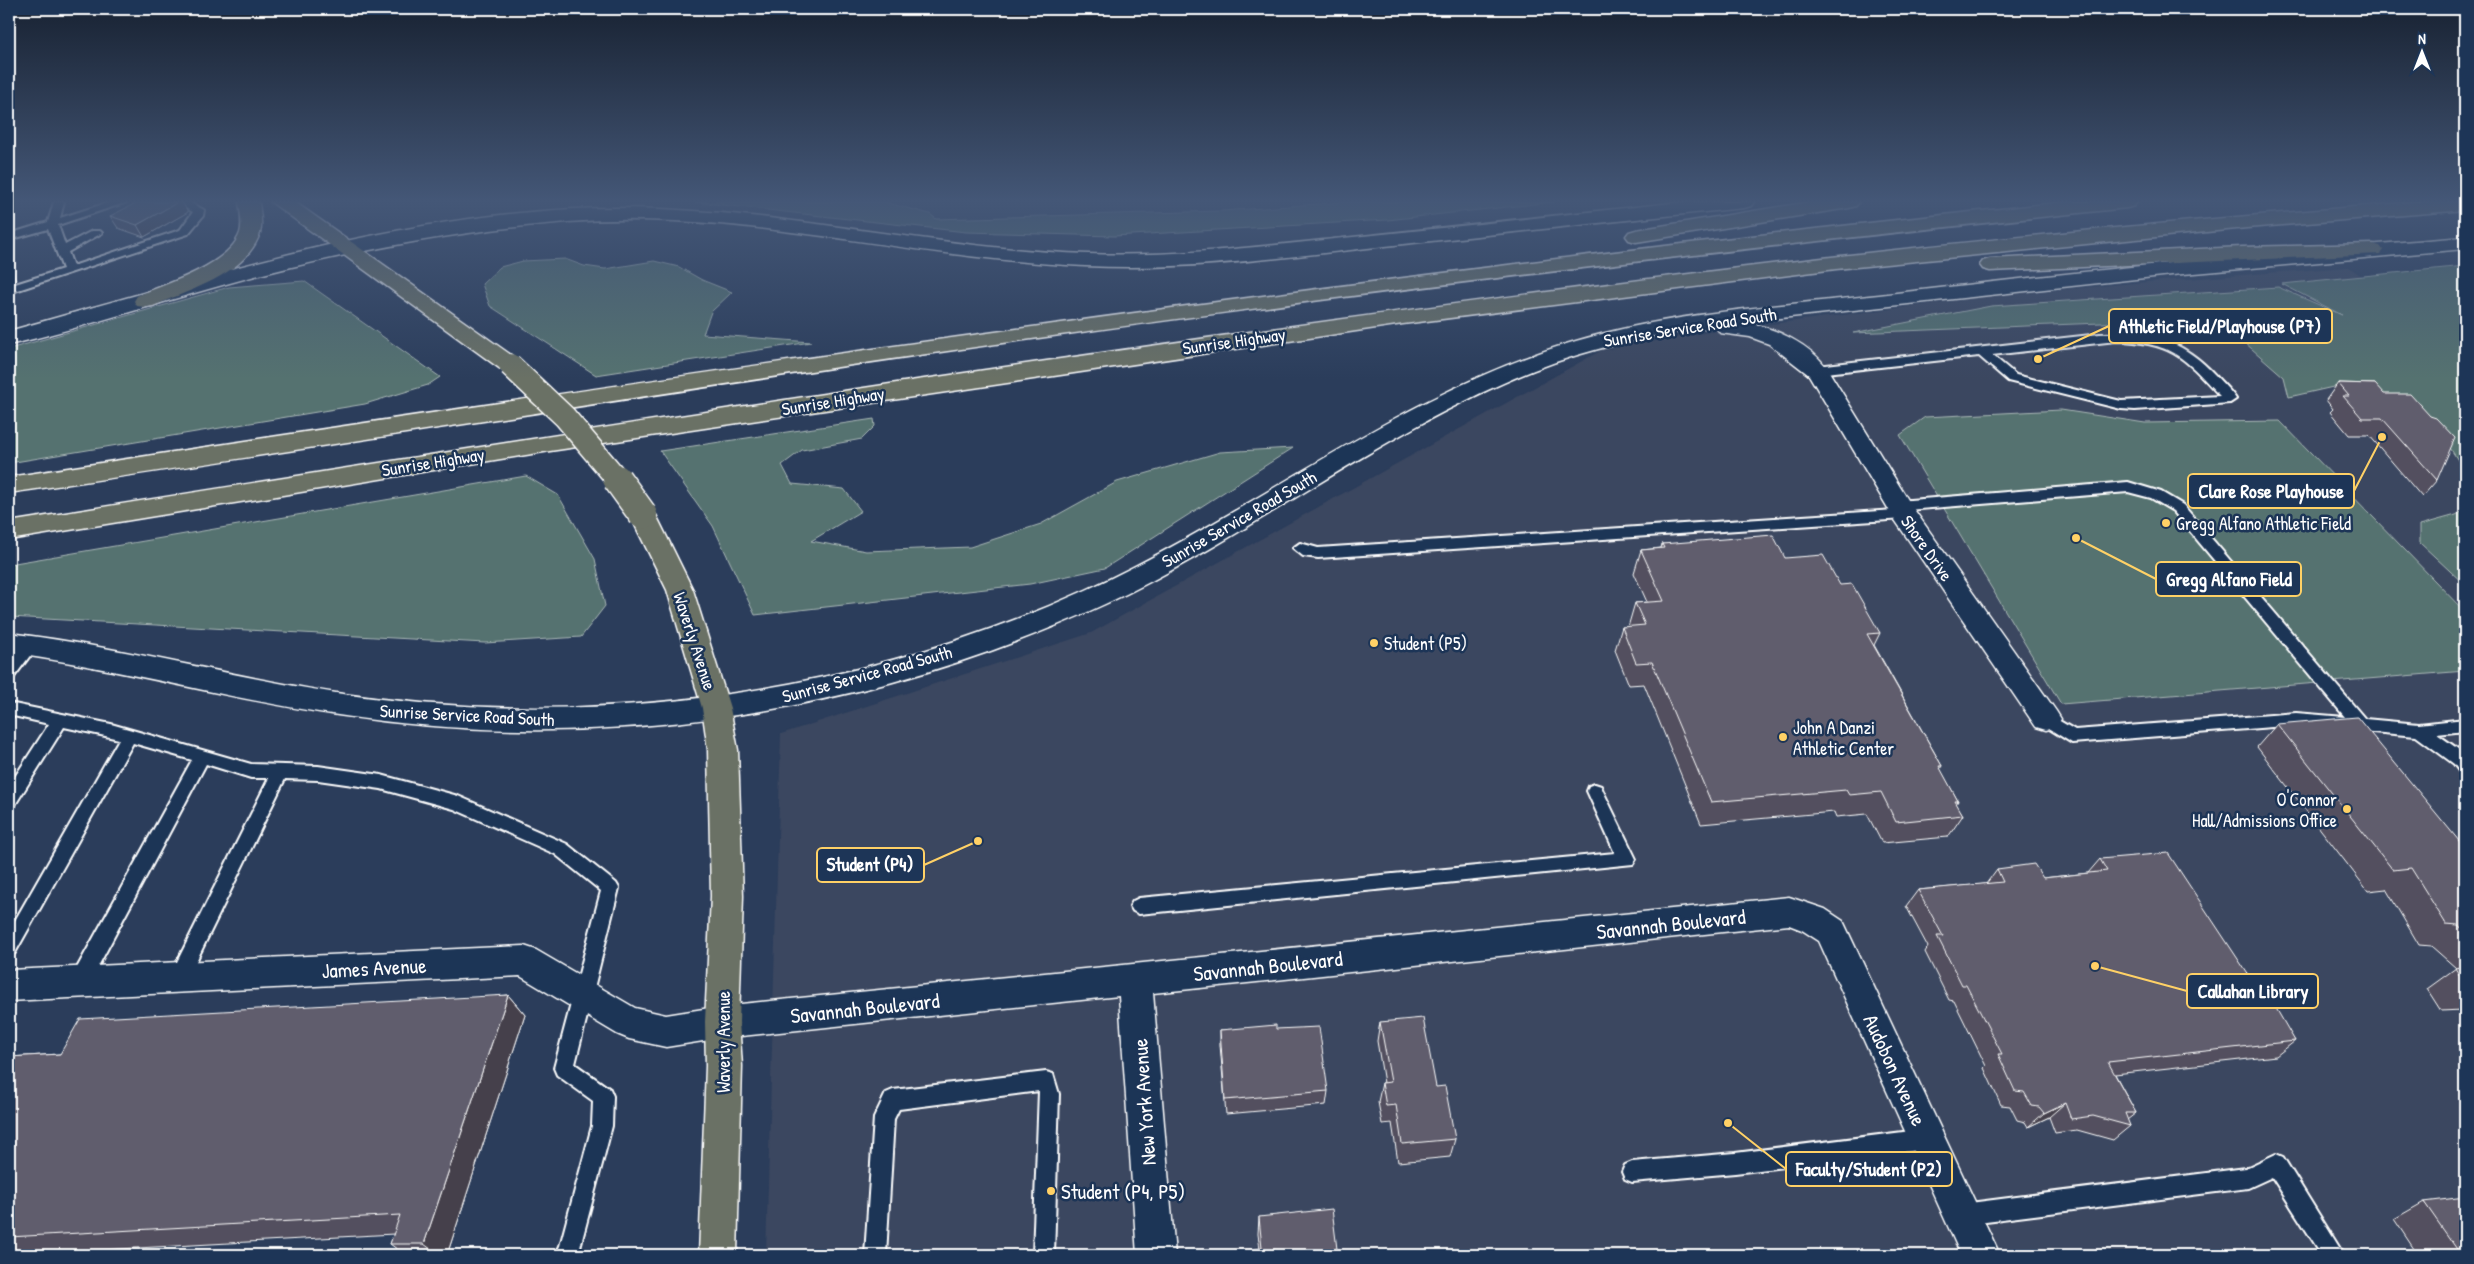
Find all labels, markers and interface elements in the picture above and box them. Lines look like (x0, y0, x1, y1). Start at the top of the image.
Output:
north arrow (2396, 28, 2446, 78)
text: N (2418, 29, 2426, 48)
street label: Sunrise Service Road South (1602, 301, 1779, 353)
callout: Athletic Field/Playhouse (P7) (2109, 309, 2332, 343)
text: Athletic Field/Playhouse (P7) (2119, 313, 2321, 340)
street label: Sunrise Highway (1181, 321, 1288, 361)
street label: Sunrise Highway (780, 380, 887, 421)
street label: Sunrise Highway (380, 441, 487, 482)
street label: Sunrise Service Road South (1157, 464, 1321, 574)
callout: Clare Rose Playhouse (2188, 474, 2354, 508)
text: Clare Rose Playhouse (2198, 478, 2344, 505)
street label: Shore Drive (1895, 510, 1959, 586)
place label: Gregg Alfano Athletic Field (2176, 511, 2351, 536)
marker: Gregg Alfano Athletic Field (2160, 517, 2172, 529)
callout: Gregg Alfano Field (2156, 562, 2301, 596)
text: Gregg Alfano Field (2166, 566, 2293, 593)
street label: Waverly Avenue (667, 589, 723, 693)
place label: Student (P5) (1384, 631, 1467, 656)
marker: Student (P5) (1368, 637, 1380, 649)
street label: Sunrise Service Road South (779, 639, 955, 709)
street label: Sunrise Service Road South (379, 698, 555, 732)
place label: John A Danzi Athletic Center (1793, 715, 1894, 761)
marker: John A Danzi Athletic Center (1777, 731, 1789, 743)
place label: O'Connor Hall/Admissions Office (2192, 787, 2337, 833)
marker: O'Connor Hall/Admissions Office (2341, 803, 2353, 815)
callout: Student (P4) (817, 848, 924, 882)
text: Student (P4) (827, 851, 913, 877)
street label: Savannah Boulevard (1595, 902, 1747, 946)
street label: Savannah Boulevard (1192, 944, 1344, 988)
street label: James Avenue (321, 951, 427, 985)
callout: Callahan Library (2187, 974, 2318, 1008)
text: Callahan Library (2197, 978, 2309, 1005)
street label: Savannah Boulevard (789, 986, 941, 1030)
street label: Waverly Avenue (711, 991, 736, 1093)
street label: Audobon Avenue (1857, 1009, 1933, 1131)
street label: New York Avenue (1125, 1038, 1163, 1166)
callout: Faculty/Student (P2) (1786, 1152, 1952, 1186)
text: Faculty/Student (P2) (1795, 1156, 1942, 1183)
place label: Student (P4, P5) (1061, 1177, 1185, 1206)
marker: Student (P4, P5) (1045, 1185, 1057, 1197)

